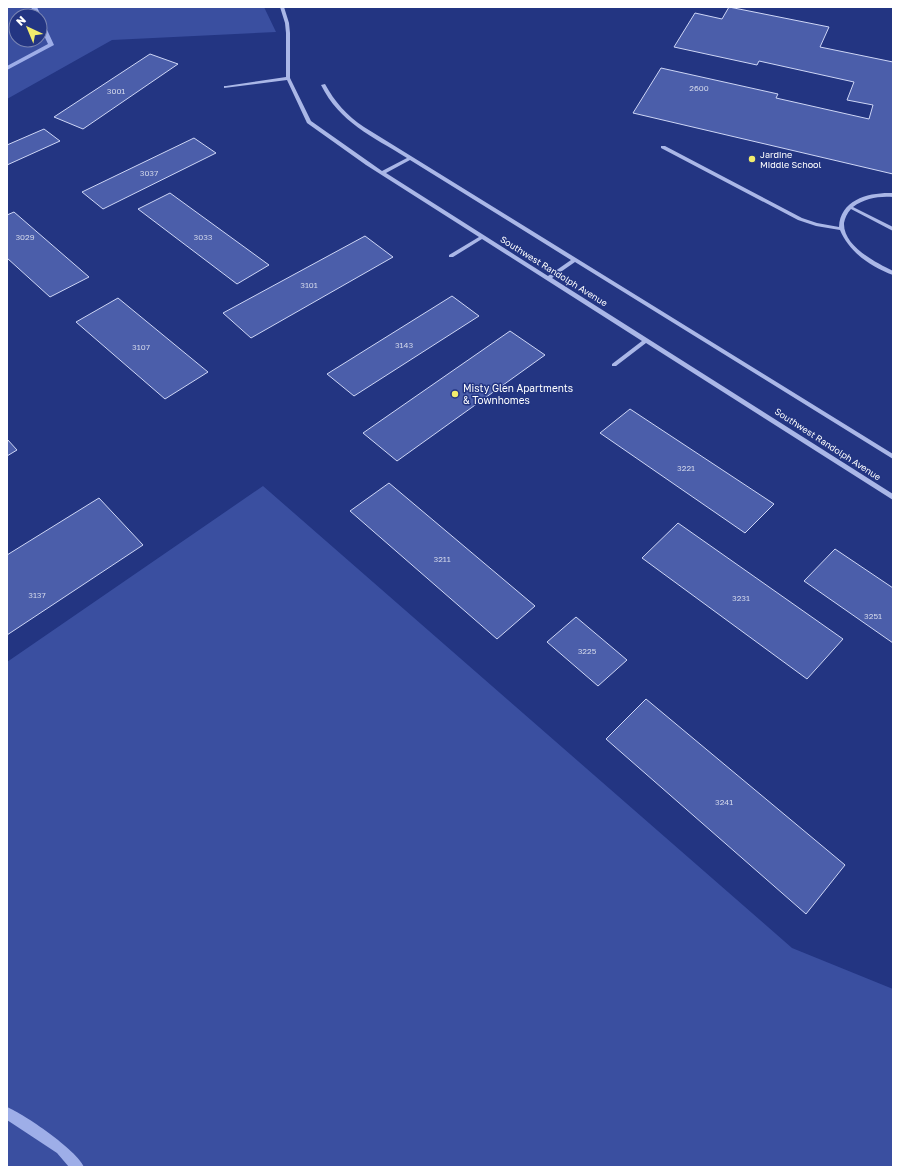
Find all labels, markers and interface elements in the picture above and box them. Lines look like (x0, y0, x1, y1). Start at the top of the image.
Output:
north arrow (8, 8, 48, 48)
text: N (13, 13, 28, 28)
house number: 2600 (689, 83, 709, 93)
house number: 3001 (107, 86, 125, 96)
place label: Jardine Middle School (760, 149, 821, 170)
marker: Jardine Middle School (747, 154, 757, 164)
house number: 3037 (140, 168, 158, 178)
house number: 3029 (15, 232, 35, 242)
house number: 3033 (194, 232, 213, 242)
street label: Southwest Randolph Avenue (498, 233, 610, 309)
house number: 3101 (300, 280, 318, 290)
house number: 3143 (395, 340, 413, 350)
house number: 3107 (132, 342, 150, 352)
place label: Misty Glen Apartments & Townhomes (463, 382, 573, 406)
marker: Misty Glen Apartments & Townhomes (450, 389, 460, 399)
street label: Southwest Randolph Avenue (773, 406, 883, 482)
house number: 3221 (677, 463, 695, 473)
house number: 3211 (433, 554, 451, 564)
house number: 3137 (28, 590, 46, 600)
house number: 3231 (732, 593, 750, 603)
house number: 3251 (864, 611, 882, 621)
house number: 3225 (578, 646, 597, 656)
house number: 3241 (715, 797, 733, 807)

